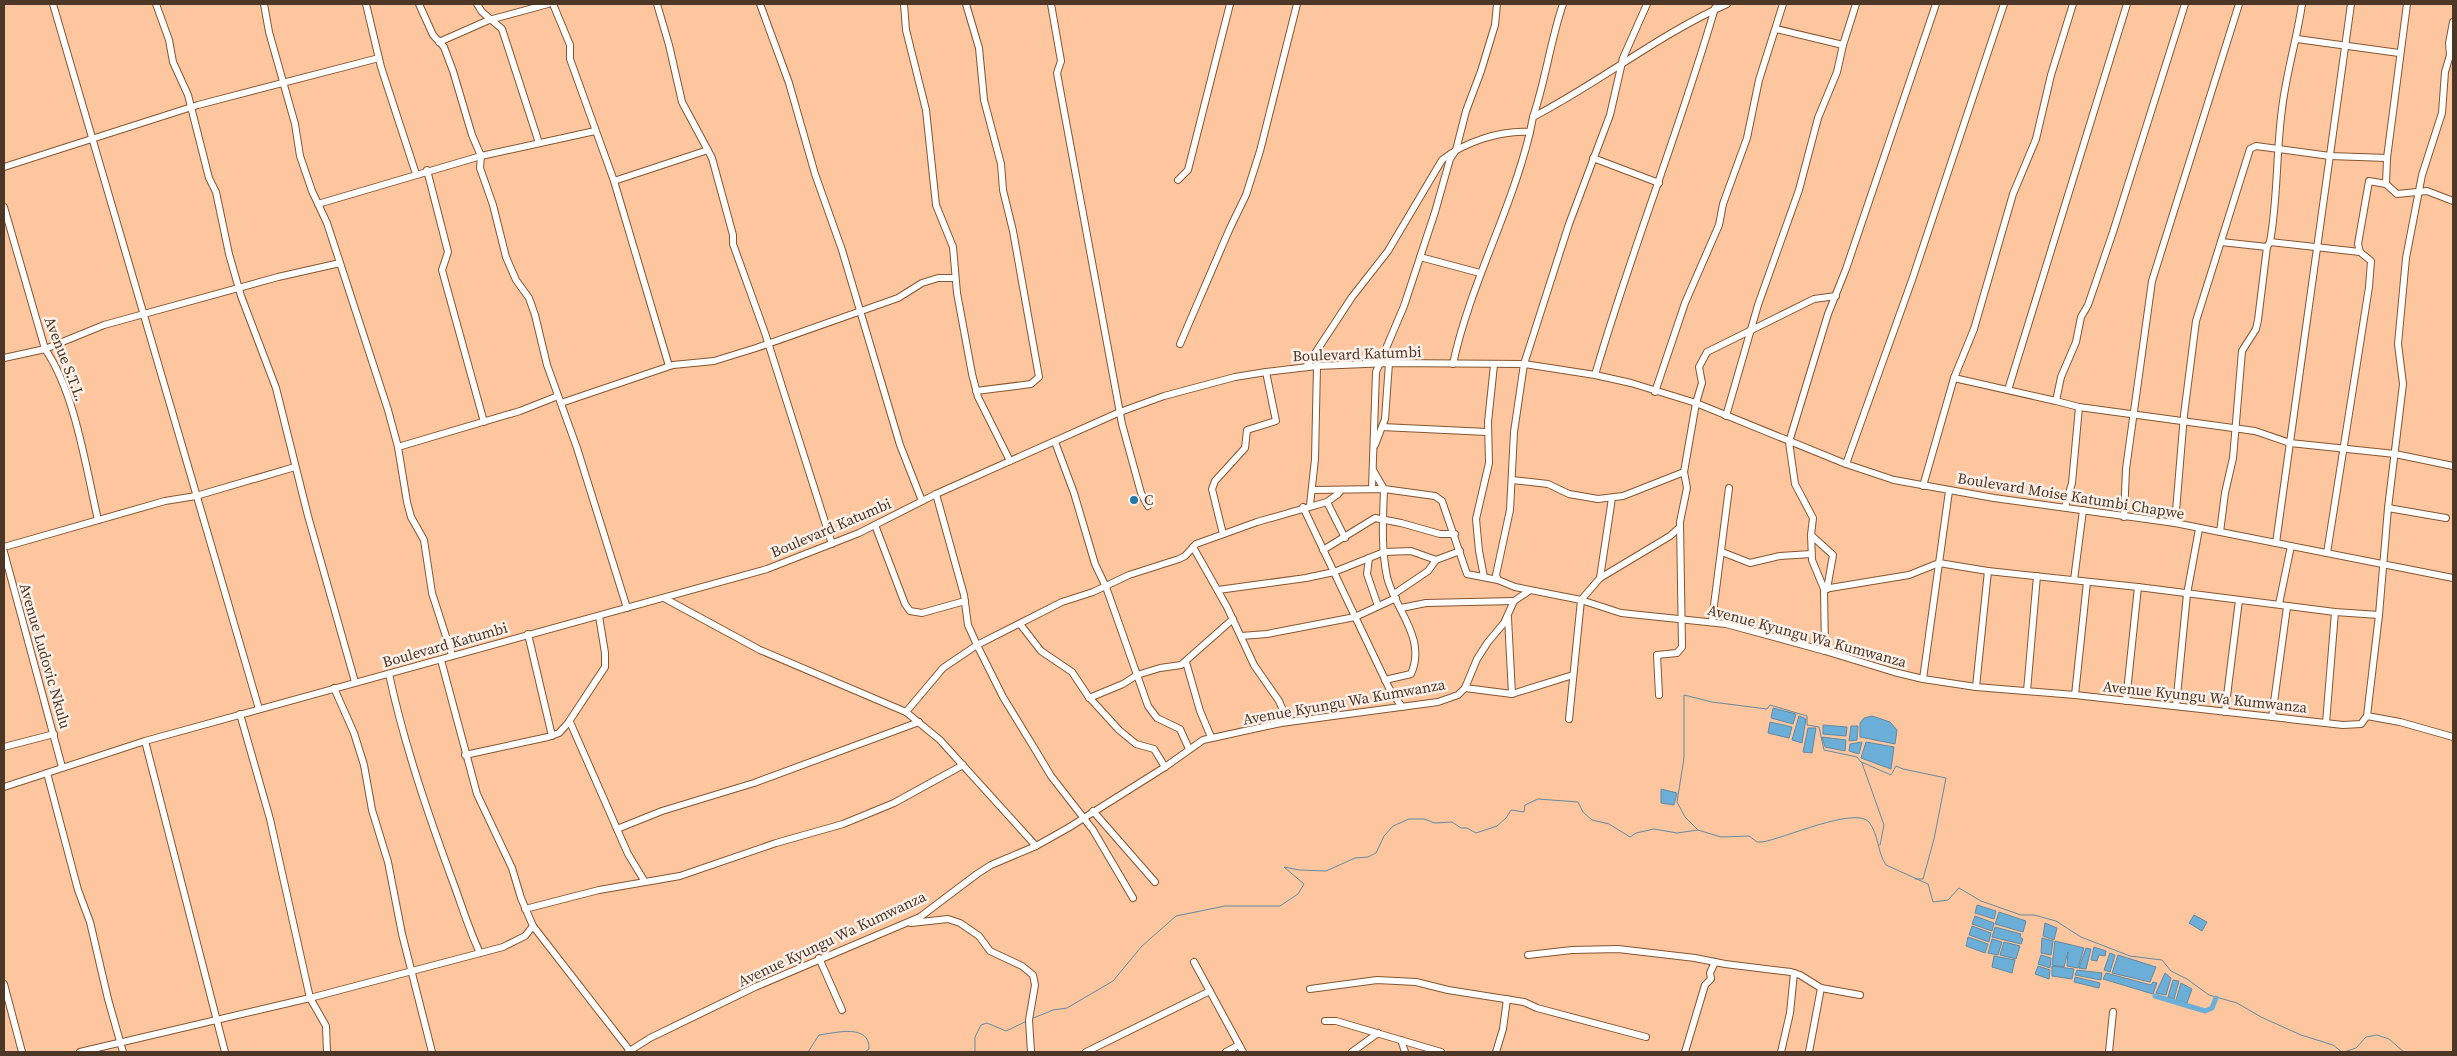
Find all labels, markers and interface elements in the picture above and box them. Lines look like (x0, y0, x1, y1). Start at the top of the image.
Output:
street label: Avenue S.T.L. (40, 313, 91, 404)
street label: Boulevard Katumbi (1292, 341, 1422, 366)
street label: Boulevard Moise Katumbi Chapwe (1956, 467, 2186, 524)
place label: C (1144, 489, 1153, 510)
street label: Boulevard Katumbi (767, 493, 894, 562)
marker: C (1128, 494, 1140, 506)
street label: Avenue Ludovic Nkulu (15, 581, 76, 731)
street label: Avenue Kyungu Wa Kumwanza (1705, 599, 1909, 672)
street label: Boulevard Katumbi (380, 617, 510, 672)
street label: Avenue Kyungu Wa Kumwanza (1241, 673, 1447, 730)
street label: Avenue Kyungu Wa Kumwanza (2102, 675, 2309, 718)
street label: Avenue Kyungu Wa Kumwanza (734, 885, 930, 991)

